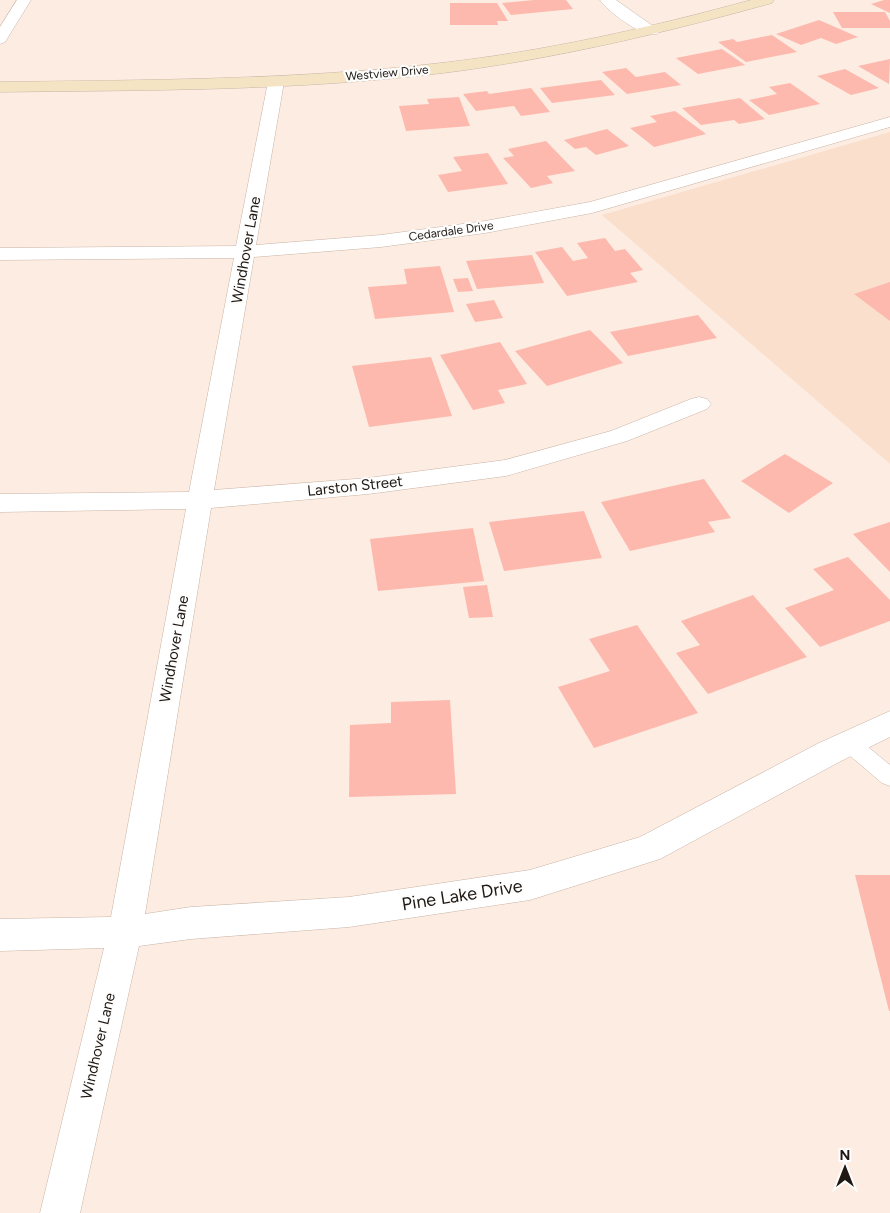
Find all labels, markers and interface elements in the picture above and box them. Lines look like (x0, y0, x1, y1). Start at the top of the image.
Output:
street label: Westview Drive (345, 62, 430, 84)
street label: Windhover Lane (228, 195, 264, 305)
street label: Cedardale Drive (408, 218, 495, 244)
street label: Larston Street (306, 472, 404, 500)
street label: Windhover Lane (156, 594, 192, 704)
street label: Pine Lake Drive (400, 875, 524, 915)
street label: Windhover Lane (77, 991, 119, 1101)
north arrow (820, 1143, 870, 1193)
text: N (840, 1147, 850, 1164)

